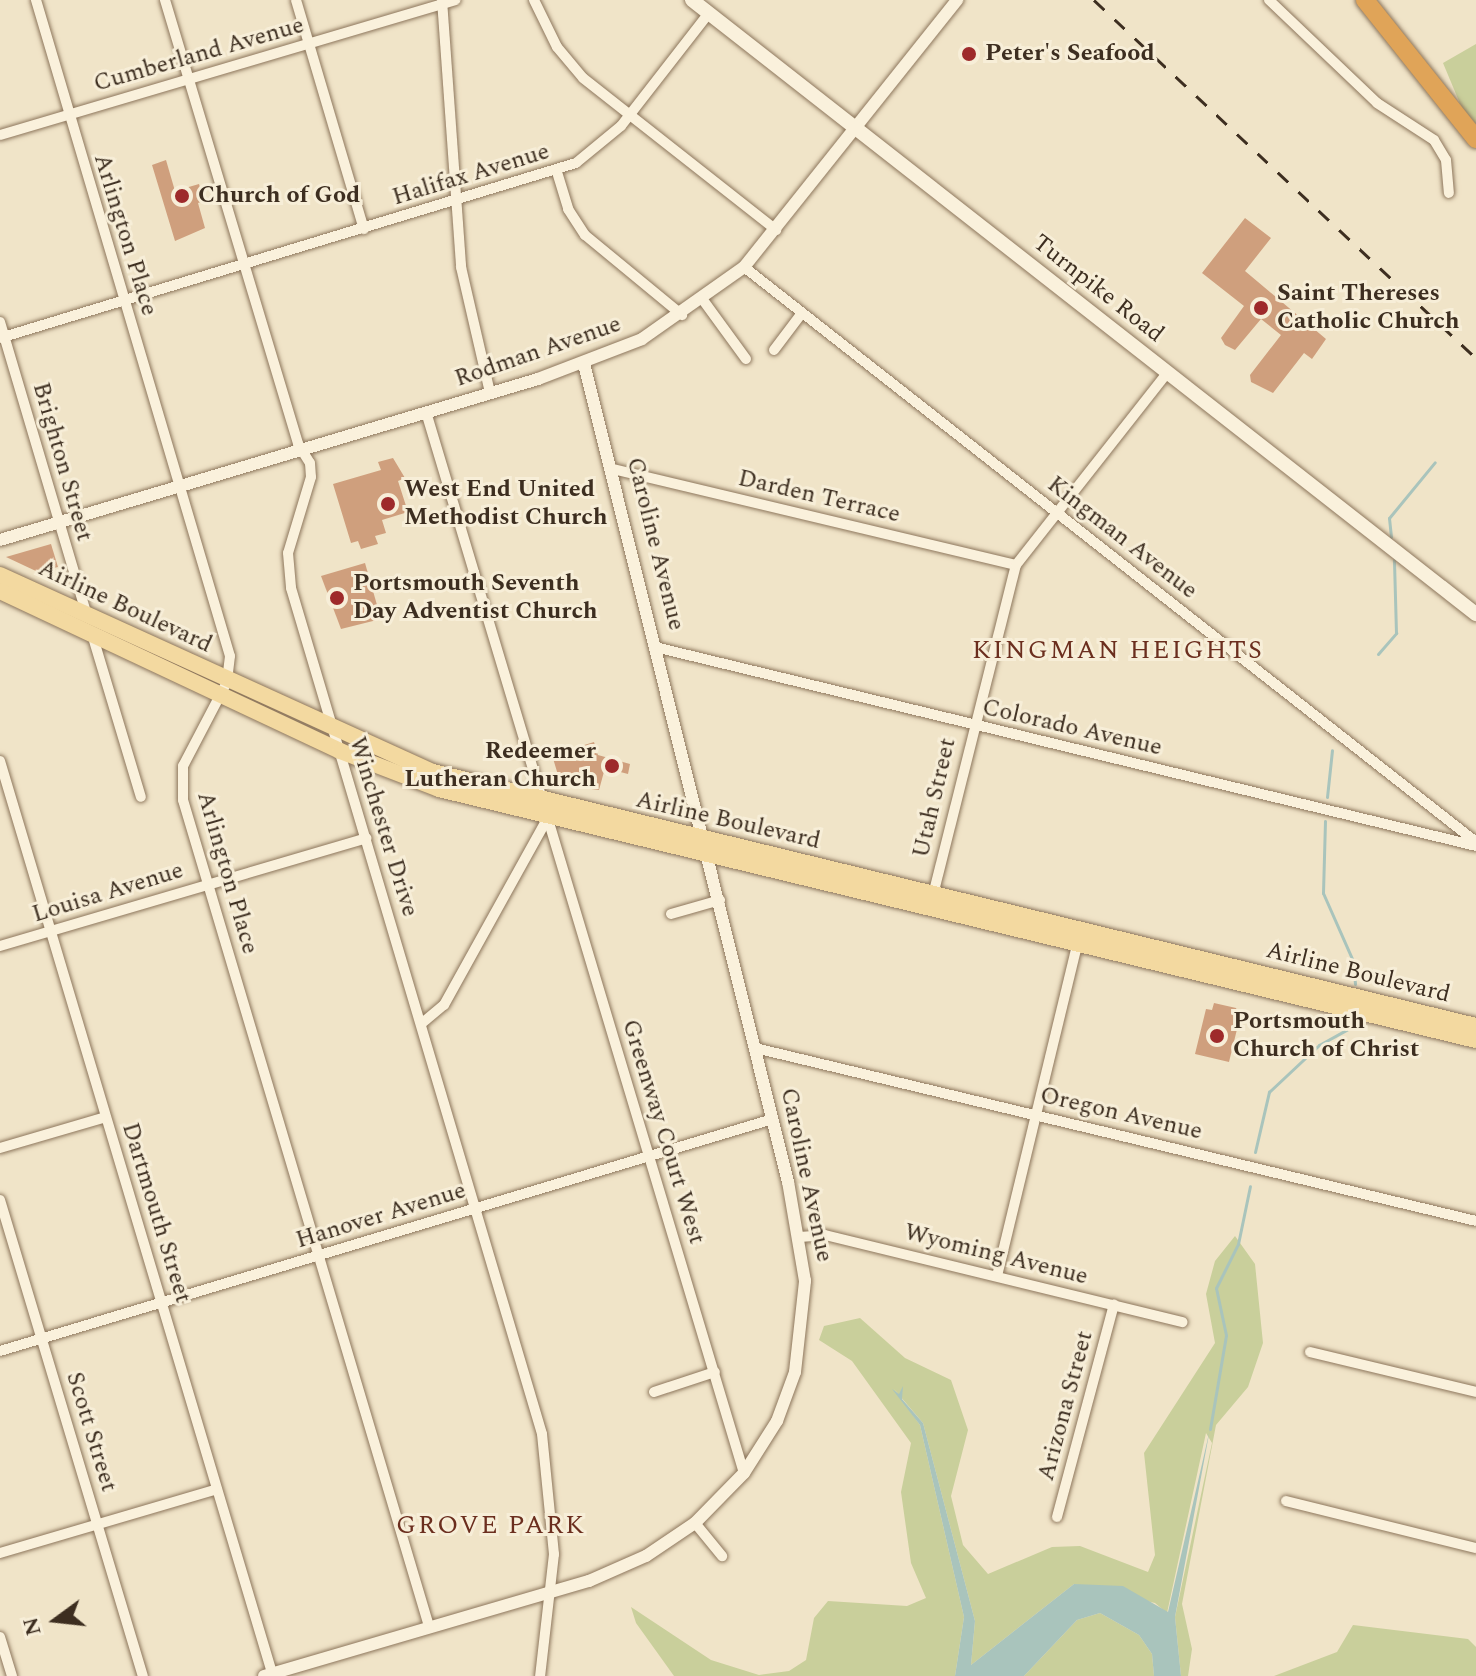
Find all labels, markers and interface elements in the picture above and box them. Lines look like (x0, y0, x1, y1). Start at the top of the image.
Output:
street label: Cumberland Avenue (91, 11, 307, 99)
place label: Peter's Seafood (985, 40, 1155, 68)
marker: Peter's Seafood (960, 45, 978, 63)
street label: Halifax Avenue (389, 137, 553, 213)
street label: Arlington Place (87, 151, 163, 319)
place label: Church of God (198, 182, 360, 210)
marker: Church of God (173, 187, 191, 205)
street label: Turnpike Road (1027, 229, 1169, 349)
place label: Saint Thereses Catholic Church (1277, 280, 1460, 336)
marker: Saint Thereses Catholic Church (1252, 299, 1270, 317)
street label: Rodman Avenue (451, 310, 625, 394)
street label: Brighton Street (26, 379, 98, 545)
street label: Caroline Avenue (620, 455, 690, 633)
street label: Darden Terrace (735, 464, 903, 530)
street label: Kingman Avenue (1041, 470, 1203, 606)
place label: West End United Methodist Church (404, 476, 608, 532)
marker: West End United Methodist Church (379, 495, 397, 513)
street label: Airline Boulevard (33, 554, 217, 660)
place label: Portsmouth Seventh Day Adventist Church (353, 570, 598, 626)
marker: Portsmouth Seventh Day Adventist Church (328, 589, 346, 607)
district label: KINGMAN HEIGHTS (972, 635, 1264, 667)
street label: Colorado Avenue (979, 693, 1165, 763)
street label: Winchester Drive (342, 734, 424, 920)
street label: Utah Street (907, 735, 963, 861)
place label: Redeemer Lutheran Church (404, 738, 596, 794)
marker: Redeemer Lutheran Church (603, 757, 621, 775)
street label: Airline Boulevard (633, 786, 823, 856)
street label: Arlington Place (190, 788, 264, 958)
street label: Louisa Avenue (29, 856, 187, 930)
street label: Airline Boulevard (1263, 936, 1453, 1010)
place label: Portsmouth Church of Christ (1233, 1008, 1419, 1064)
street label: Greenway Court West (615, 1016, 711, 1248)
marker: Portsmouth Church of Christ (1208, 1027, 1226, 1045)
street label: Oregon Avenue (1037, 1081, 1205, 1147)
street label: Caroline Avenue (774, 1085, 838, 1265)
street label: Dartmouth Street (115, 1119, 197, 1307)
street label: Hanover Avenue (293, 1177, 469, 1255)
street label: Wyoming Avenue (901, 1218, 1091, 1292)
street label: Arizona Street (1032, 1328, 1100, 1484)
street label: Scott Street (59, 1369, 123, 1495)
district label: GROVE PARK (396, 1510, 586, 1542)
north arrow (16, 1580, 96, 1660)
text: N (14, 1613, 51, 1639)

